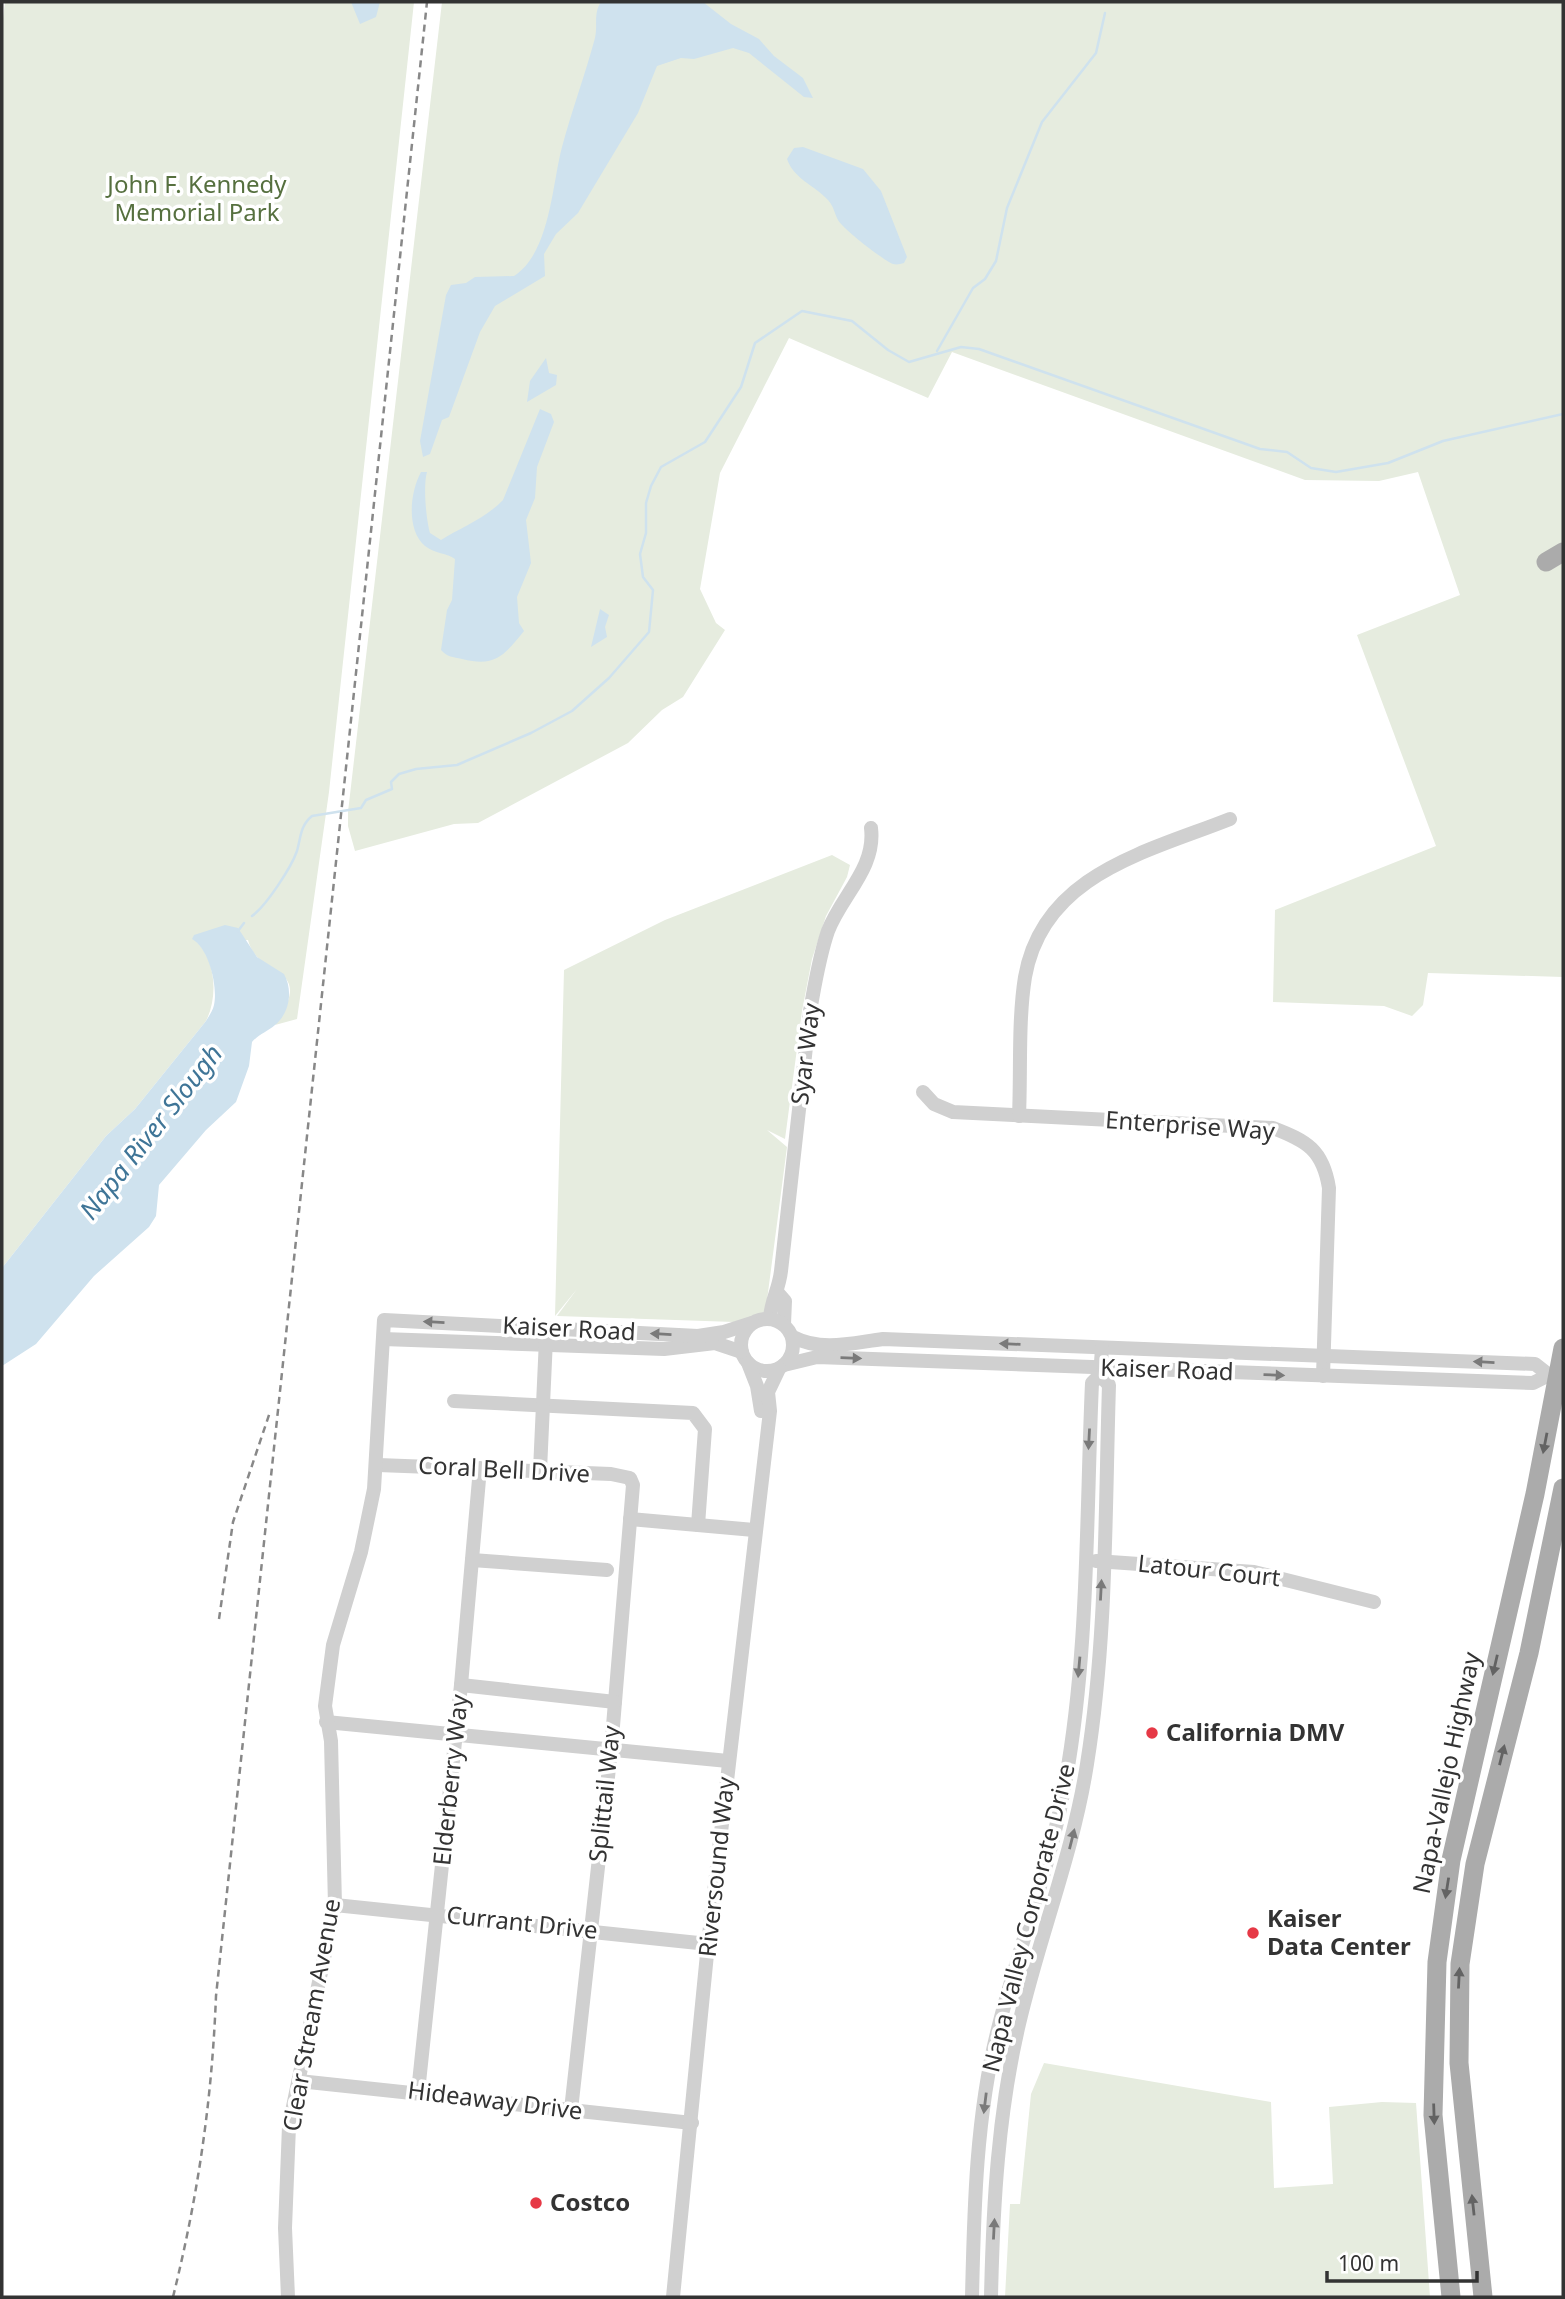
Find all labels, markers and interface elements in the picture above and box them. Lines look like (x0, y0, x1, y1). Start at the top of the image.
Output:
park label: John F. Kennedy Memorial Park (105, 167, 287, 228)
street label: Syar Way (782, 1000, 827, 1107)
water label: Napa River Slough (70, 1036, 230, 1226)
street label: Enterprise Way (1104, 1102, 1277, 1147)
street label: Kaiser Road (502, 1308, 637, 1347)
one-way arrow (422, 1316, 444, 1327)
one-way arrow (650, 1328, 672, 1339)
one-way arrow (999, 1339, 1021, 1350)
street label: Kaiser Road (1100, 1350, 1234, 1387)
one-way arrow (840, 1353, 862, 1364)
one-way arrow (1473, 1356, 1495, 1367)
one-way arrow (1263, 1369, 1285, 1380)
one-way arrow (1084, 1429, 1095, 1451)
one-way arrow (1539, 1432, 1550, 1454)
street label: Coral Bell Drive (417, 1448, 591, 1489)
street label: Latour Court (1136, 1546, 1282, 1593)
one-way arrow (1096, 1578, 1107, 1600)
street label: Napa-Vallejo Highway (1404, 1648, 1487, 1896)
one-way arrow (1489, 1654, 1500, 1676)
one-way arrow (1073, 1656, 1084, 1678)
street label: Elderberry Way (424, 1692, 475, 1867)
place label: California DMV (1166, 1715, 1345, 1748)
street label: Splittail Way (580, 1723, 627, 1864)
marker: California DMV (1144, 1725, 1160, 1741)
one-way arrow (1497, 1744, 1508, 1766)
street label: Napa Valley Corporate Drive (973, 1760, 1082, 2075)
street label: Riversound Way (690, 1774, 741, 1959)
one-way arrow (1067, 1828, 1077, 1849)
one-way arrow (1441, 1877, 1452, 1899)
street label: Clear Stream Avenue (274, 1896, 347, 2134)
street label: Currant Drive (445, 1897, 599, 1946)
place label: Kaiser Data Center (1267, 1901, 1411, 1962)
marker: Kaiser Data Center (1245, 1925, 1261, 1941)
one-way arrow (1454, 1967, 1465, 1989)
street label: Hideaway Drive (406, 2072, 584, 2127)
one-way arrow (980, 2093, 991, 2115)
one-way arrow (1428, 2104, 1439, 2126)
place label: Costco (550, 2185, 630, 2218)
one-way arrow (1467, 2194, 1478, 2216)
marker: Costco (528, 2195, 544, 2211)
one-way arrow (988, 2218, 999, 2240)
scale bar (1327, 2240, 1478, 2284)
text: 100 m (1338, 2249, 1399, 2277)

